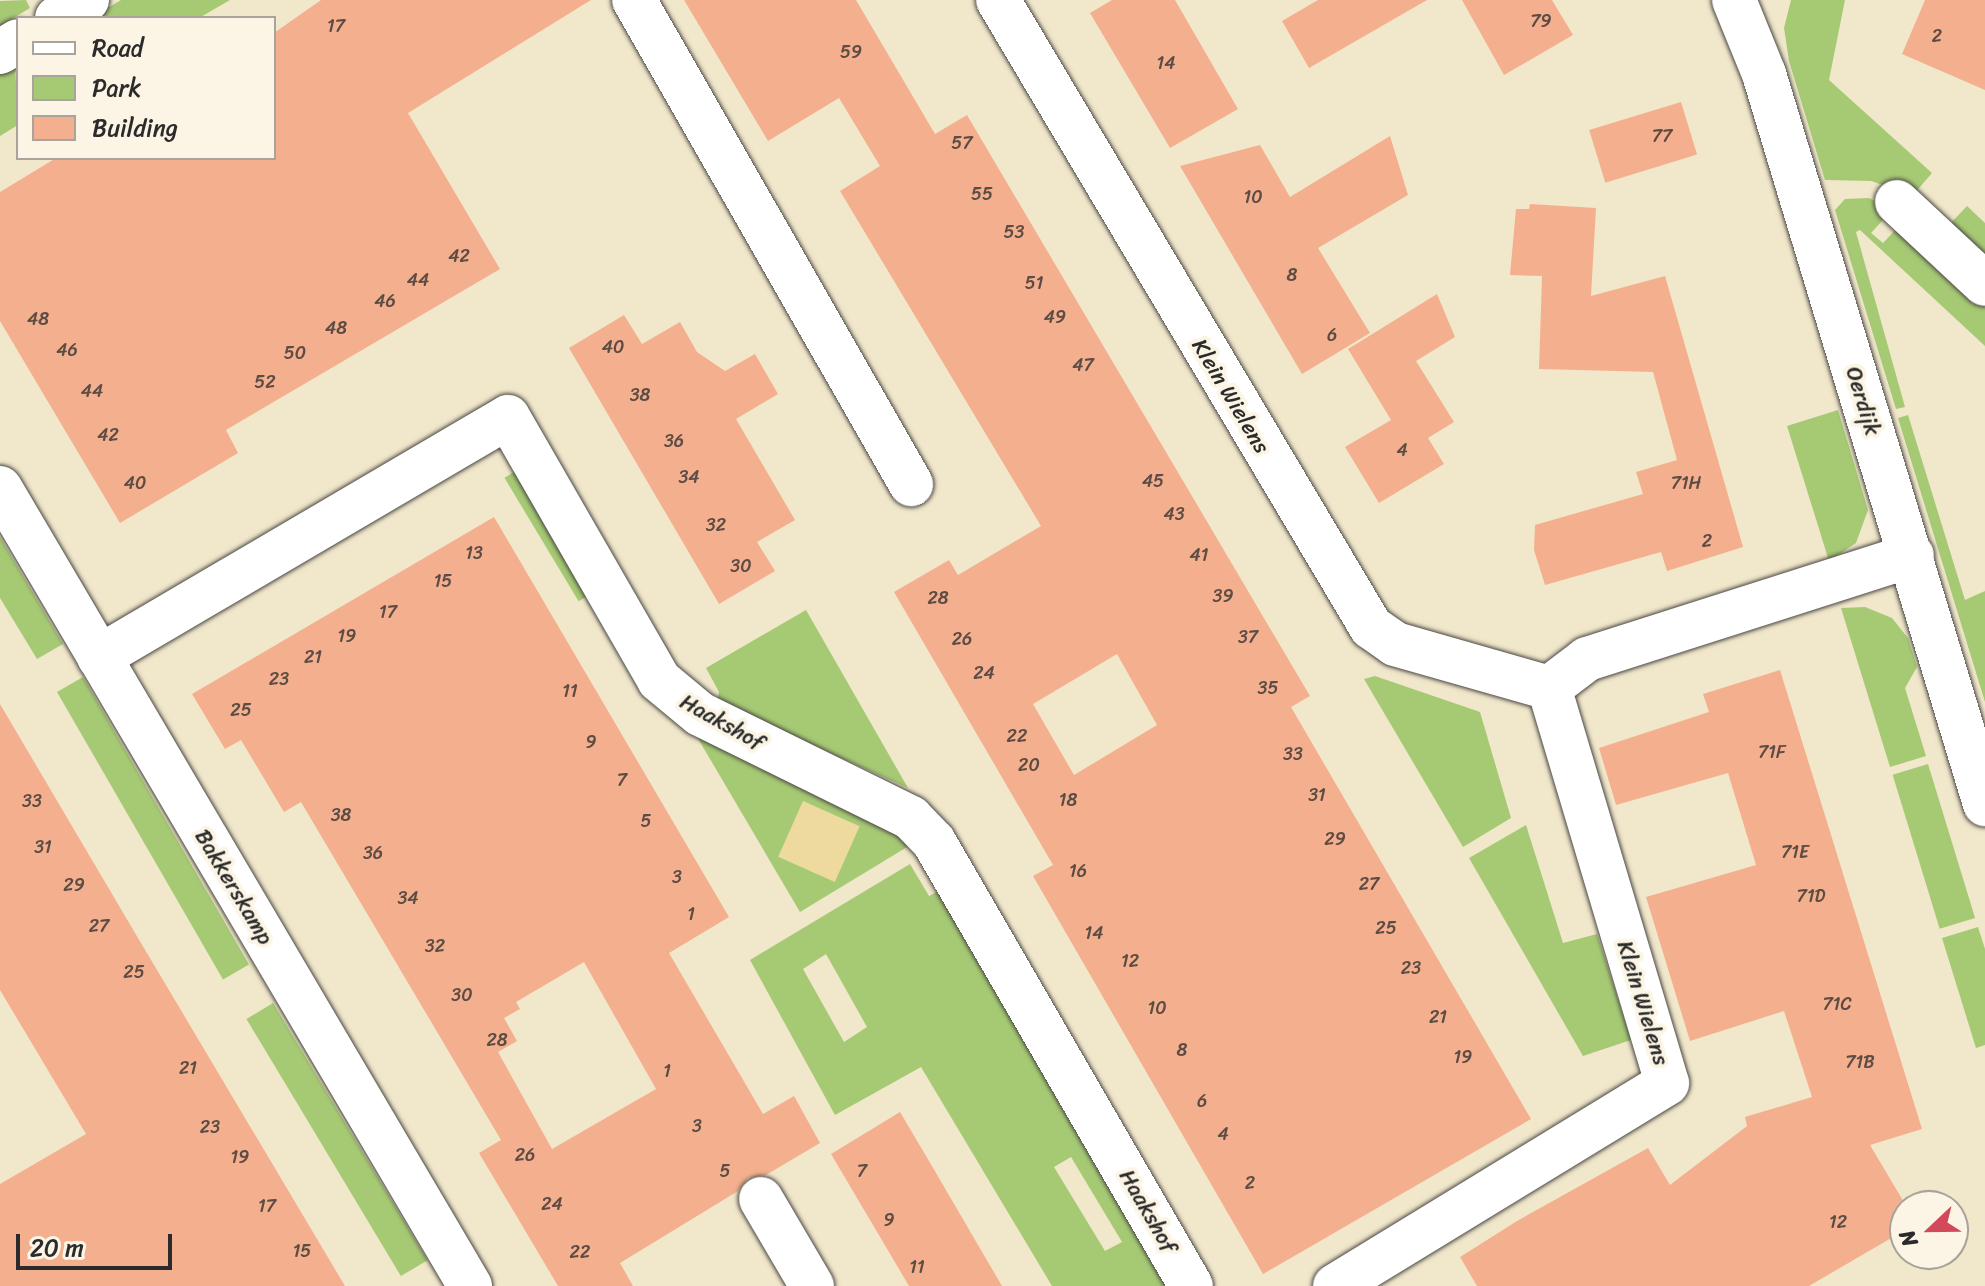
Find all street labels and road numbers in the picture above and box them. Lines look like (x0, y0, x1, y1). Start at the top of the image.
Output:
street label: Klein Wielens (1187, 335, 1275, 457)
street label: Oerdijk (1840, 363, 1886, 439)
street label: Haakshof (676, 688, 768, 756)
street label: Bakkerskamp (189, 824, 279, 950)
street label: Klein Wielens (1612, 939, 1674, 1067)
street label: Haakshof (1114, 1165, 1182, 1257)

